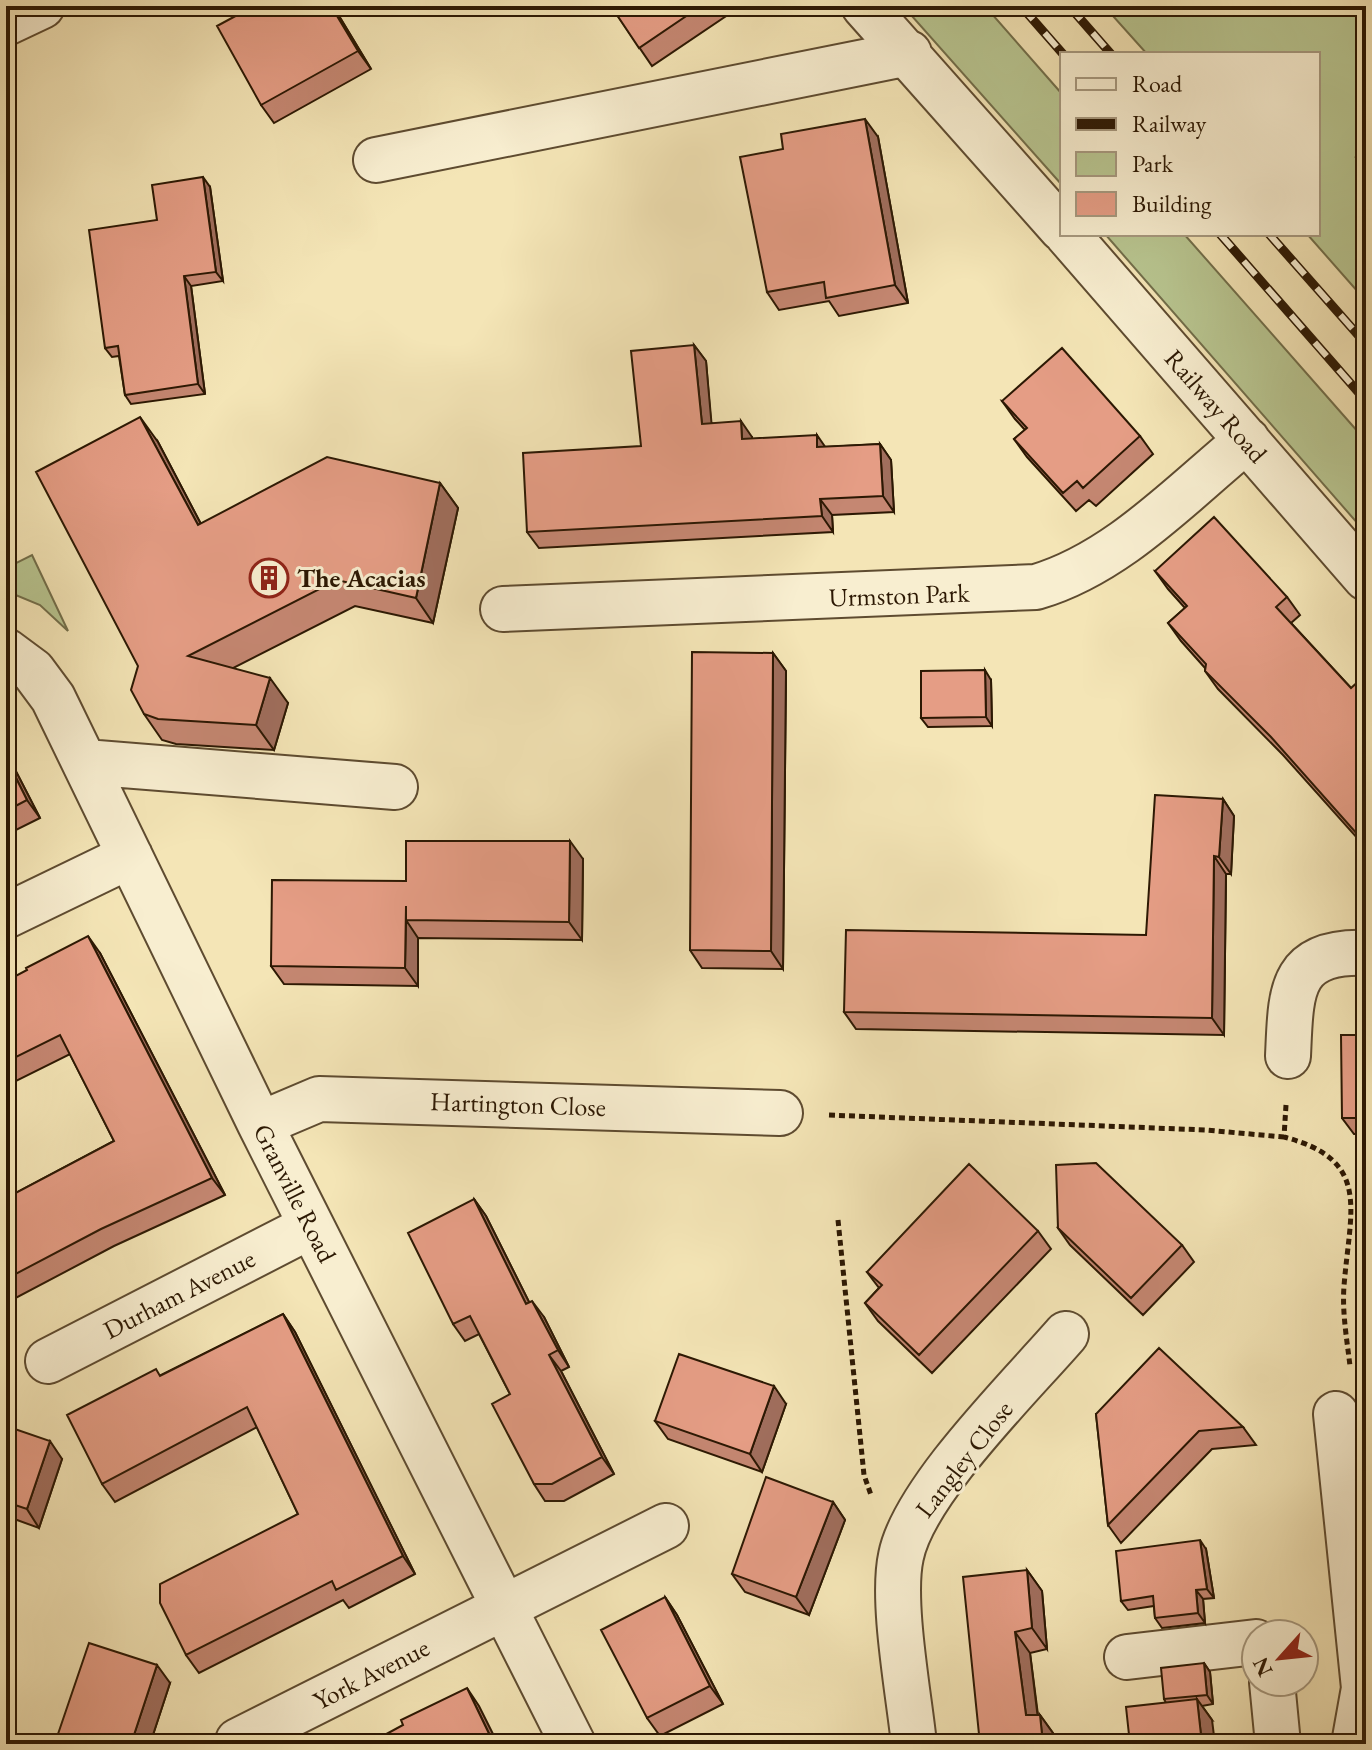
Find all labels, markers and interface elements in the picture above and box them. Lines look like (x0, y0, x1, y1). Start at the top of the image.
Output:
legend (1060, 52, 1320, 236)
text: Road (1132, 68, 1183, 99)
text: Railway (1132, 108, 1207, 139)
text: Park (1132, 148, 1174, 179)
text: Building (1132, 188, 1212, 219)
street label: Railway Road (1157, 342, 1275, 471)
building icon: The Acacias (248, 557, 290, 599)
place label: The Acacias (297, 561, 426, 595)
street label: Urmston Park (828, 576, 971, 614)
street label: Hartington Close (430, 1084, 606, 1124)
street label: Granville Road (246, 1118, 345, 1269)
street label: Durham Avenue (97, 1241, 261, 1347)
street label: Langley Close (908, 1393, 1020, 1525)
north arrow (1240, 1618, 1320, 1698)
street label: York Avenue (307, 1630, 435, 1718)
text: N (1246, 1652, 1280, 1681)

